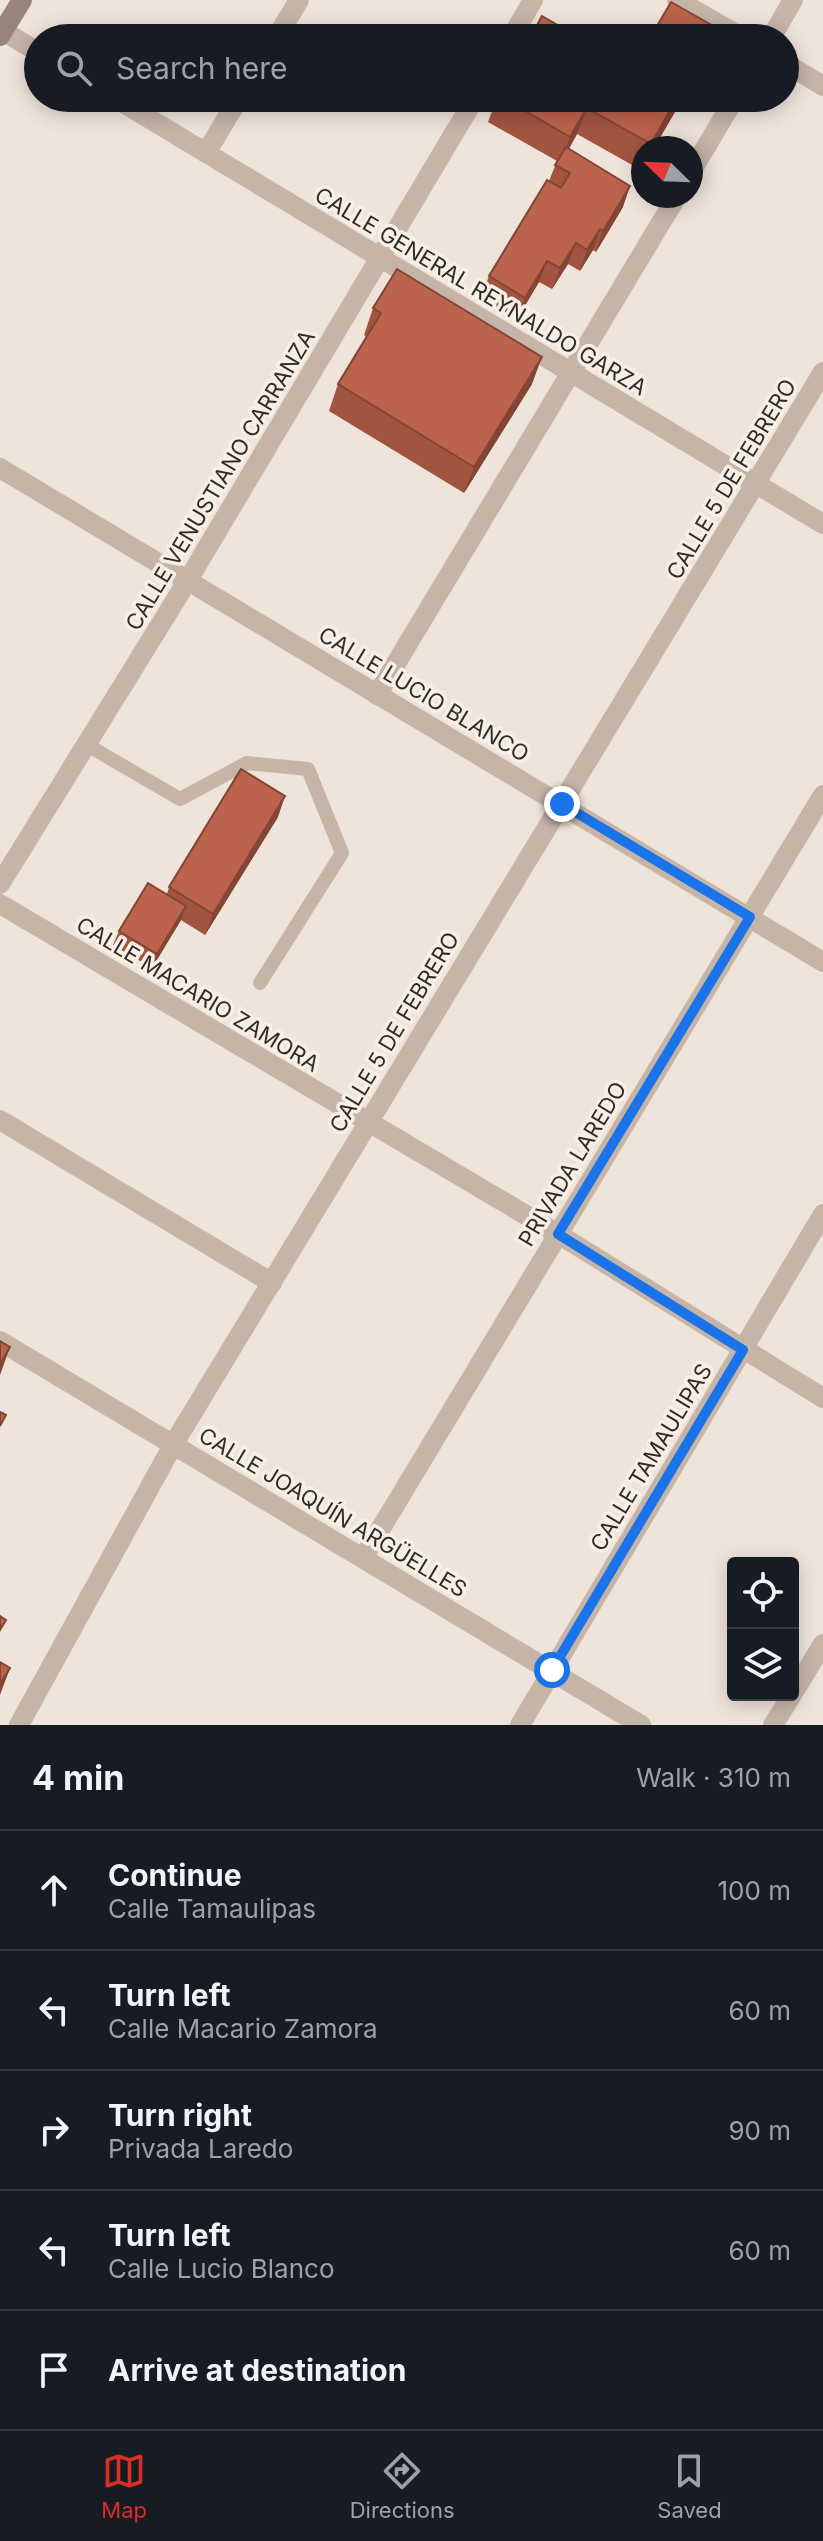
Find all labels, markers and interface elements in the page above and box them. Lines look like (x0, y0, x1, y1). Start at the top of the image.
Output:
search box (24, 24, 799, 112)
icon: search (52, 46, 96, 90)
text: Search here (116, 50, 288, 86)
north arrow (631, 136, 703, 208)
street label: CALLE GENERAL REYNALDO GARZA (311, 181, 651, 401)
street label: CALLE VENUSTIANO CARRANZA (120, 325, 320, 635)
street label: CALLE 5 DE FEBRERO (661, 374, 801, 584)
street label: CALLE LUCIO BLANCO (314, 621, 534, 767)
route end (544, 786, 580, 822)
street label: CALLE MACARIO ZAMORA (72, 911, 324, 1077)
street label: CALLE 5 DE FEBRERO (324, 927, 464, 1137)
street label: PRIVADA LAREDO (513, 1077, 631, 1251)
street label: CALLE TAMAULIPAS (585, 1359, 717, 1555)
street label: CALLE JOAQUÍN ARGÜELLES (194, 1422, 472, 1602)
map controls (727, 1557, 799, 1701)
button: locate (727, 1557, 799, 1629)
button: layers (727, 1629, 799, 1701)
route start (534, 1652, 570, 1688)
text: 4 min (32, 1757, 124, 1798)
text: Walk · 310 m (636, 1762, 791, 1793)
text: Continue (108, 1857, 242, 1893)
icon: ahead (32, 1868, 76, 1912)
text: 100 m (718, 1875, 791, 1906)
text: Calle Tamaulipas (108, 1893, 316, 1924)
text: Turn left (108, 1977, 230, 2013)
icon: left (32, 1988, 76, 2032)
text: 60 m (728, 1995, 791, 2026)
text: Calle Macario Zamora (108, 2013, 378, 2044)
text: Turn right (108, 2097, 252, 2133)
icon: right (32, 2108, 76, 2152)
text: 90 m (728, 2115, 791, 2146)
text: Privada Laredo (108, 2133, 293, 2164)
text: Turn left (108, 2217, 230, 2253)
icon: left (32, 2228, 76, 2272)
text: 60 m (728, 2235, 791, 2266)
text: Calle Lucio Blanco (108, 2253, 335, 2284)
icon: arrive (32, 2348, 76, 2392)
text: Arrive at destination (108, 2352, 406, 2388)
tab: Map (101, 2449, 147, 2523)
tab: Directions (350, 2449, 455, 2523)
tab: Saved (657, 2449, 722, 2523)

